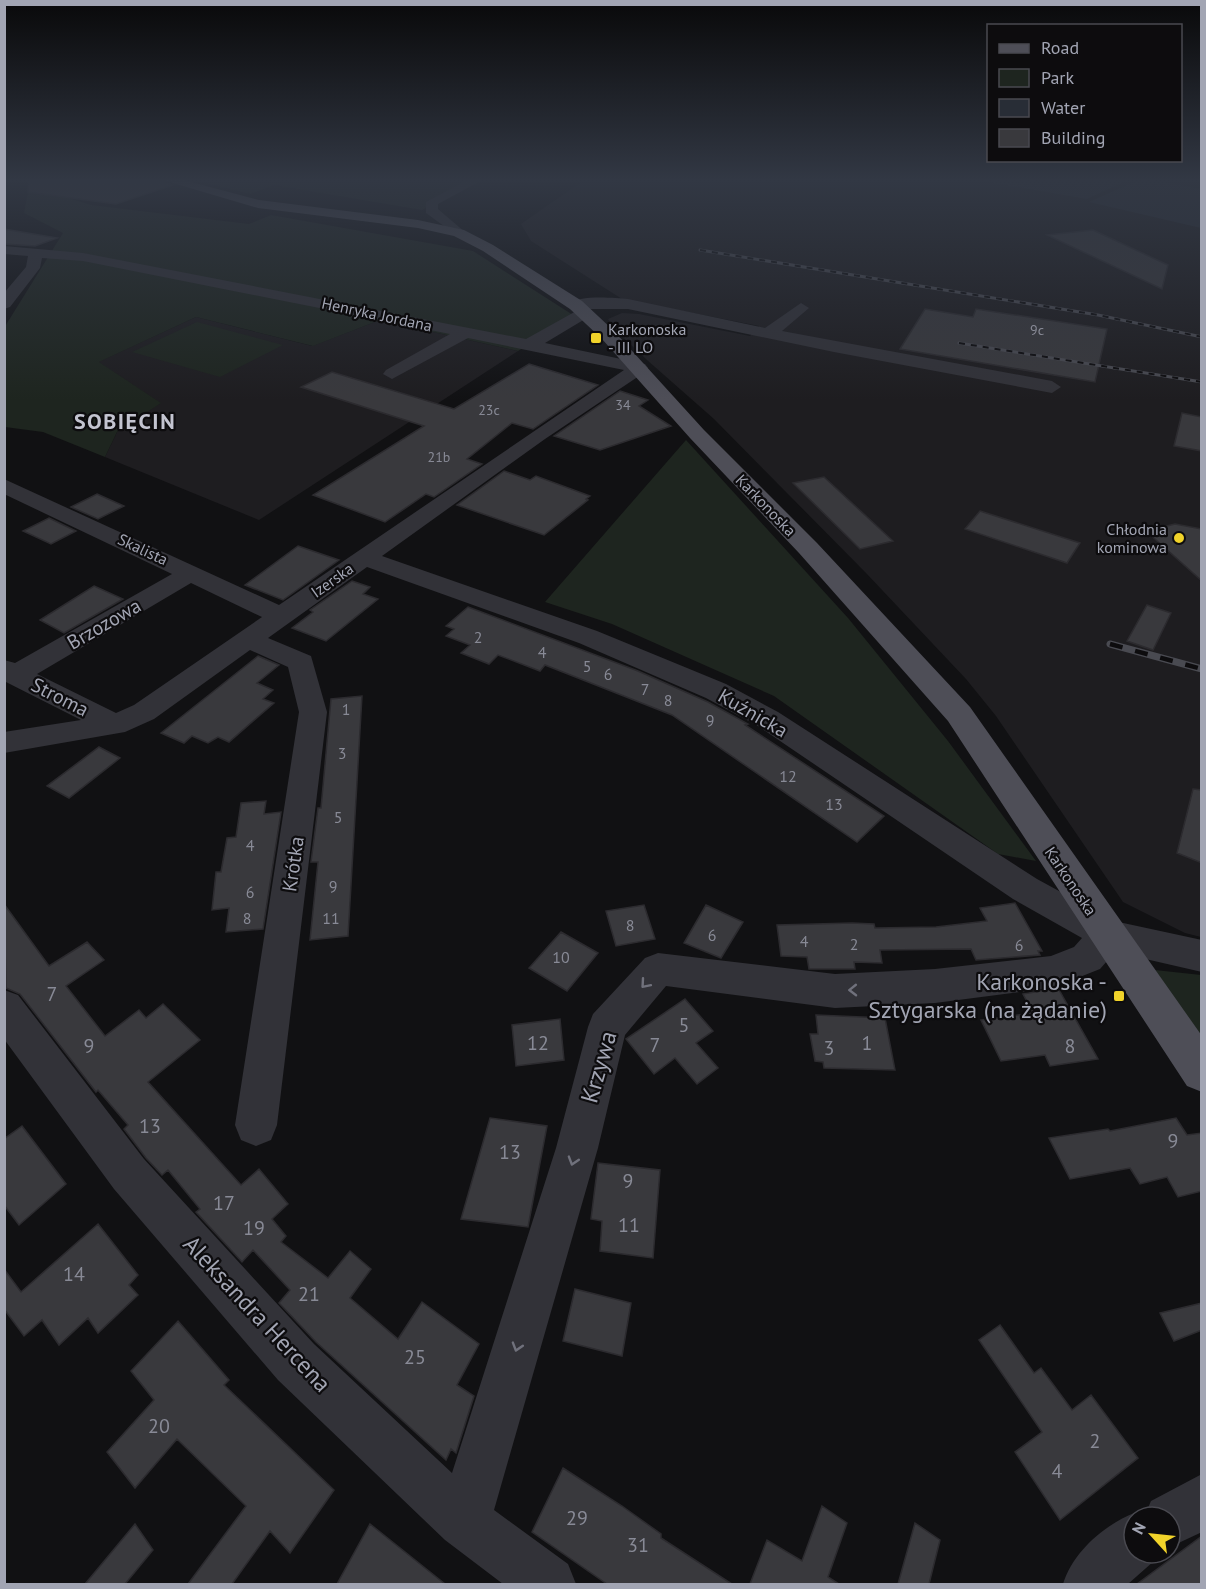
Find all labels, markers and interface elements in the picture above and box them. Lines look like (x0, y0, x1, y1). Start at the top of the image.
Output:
legend (987, 24, 1182, 162)
text: Road (1041, 36, 1079, 59)
text: Park (1041, 66, 1074, 89)
text: Water (1041, 96, 1085, 119)
text: Building (1041, 126, 1105, 149)
street label: Henryka Jordana (320, 293, 434, 335)
place label: Karkonoska - III LO (608, 319, 686, 357)
house number: 9c (1030, 321, 1044, 339)
marker: Karkonoska - III LO (589, 331, 603, 345)
house number: 34 (615, 396, 631, 414)
house number: 23c (478, 401, 500, 419)
district label: SOBIĘCIN (74, 407, 176, 435)
house number: 21b (428, 448, 450, 466)
street label: Karkonoska (732, 470, 800, 540)
place label: Chłodnia kominowa (1097, 519, 1167, 557)
street label: Skalista (115, 529, 171, 569)
marker: Chłodnia kominowa (1172, 531, 1186, 545)
street label: Izerska (307, 558, 357, 602)
street label: Brzozowa (62, 592, 146, 656)
house number: 2 (474, 627, 482, 647)
house number: 4 (538, 642, 547, 662)
house number: 5 (583, 656, 591, 676)
house number: 6 (604, 664, 612, 684)
street label: Stroma (27, 672, 93, 722)
house number: 7 (641, 679, 649, 699)
street label: Kuźnicka (714, 683, 792, 743)
house number: 8 (664, 690, 672, 710)
house number: 1 (342, 699, 350, 719)
house number: 9 (706, 710, 714, 730)
house number: 3 (338, 743, 346, 763)
house number: 12 (779, 766, 797, 786)
house number: 13 (825, 794, 843, 814)
house number: 5 (334, 807, 342, 827)
house number: 4 (246, 835, 255, 855)
street label: Krótka (276, 835, 310, 893)
street label: Karkonoska (1041, 843, 1101, 919)
house number: 9 (329, 876, 337, 896)
house number: 6 (246, 882, 254, 902)
house number: 8 (243, 908, 251, 928)
house number: 11 (322, 908, 340, 928)
house number: 8 (626, 915, 634, 935)
house number: 6 (708, 925, 716, 945)
house number: 4 (800, 931, 809, 951)
house number: 2 (850, 934, 858, 954)
house number: 6 (1015, 935, 1023, 955)
house number: 10 (552, 947, 570, 967)
place label: Karkonoska - Sztygarska (na żądanie) (868, 966, 1107, 1025)
one-way arrow (641, 977, 652, 988)
house number: 7 (47, 981, 57, 1007)
one-way arrow (848, 984, 857, 997)
marker: Karkonoska - Sztygarska (na żądanie) (1112, 989, 1126, 1003)
house number: 5 (679, 1012, 689, 1038)
street label: Krzywa (573, 1027, 624, 1106)
house number: 12 (527, 1030, 549, 1056)
house number: 1 (862, 1030, 872, 1056)
house number: 7 (650, 1032, 660, 1058)
house number: 9 (84, 1033, 94, 1059)
house number: 8 (1065, 1033, 1075, 1059)
house number: 3 (824, 1035, 834, 1061)
house number: 13 (139, 1113, 161, 1139)
house number: 9 (1168, 1128, 1178, 1154)
house number: 13 (499, 1139, 521, 1165)
one-way arrow (568, 1155, 580, 1166)
house number: 9 (623, 1168, 633, 1194)
house number: 17 (213, 1190, 235, 1216)
house number: 11 (618, 1212, 640, 1238)
house number: 19 (243, 1215, 265, 1241)
street label: Aleksandra Hercena (177, 1229, 338, 1399)
house number: 14 (63, 1261, 85, 1287)
house number: 21 (298, 1281, 320, 1307)
one-way arrow (512, 1342, 524, 1352)
house number: 25 (404, 1344, 426, 1370)
house number: 20 (148, 1413, 170, 1439)
house number: 2 (1090, 1428, 1100, 1454)
house number: 4 (1052, 1458, 1063, 1484)
house number: 29 (566, 1505, 588, 1531)
north arrow (1122, 1505, 1182, 1565)
text: N (1127, 1519, 1150, 1537)
house number: 31 (627, 1532, 649, 1558)

